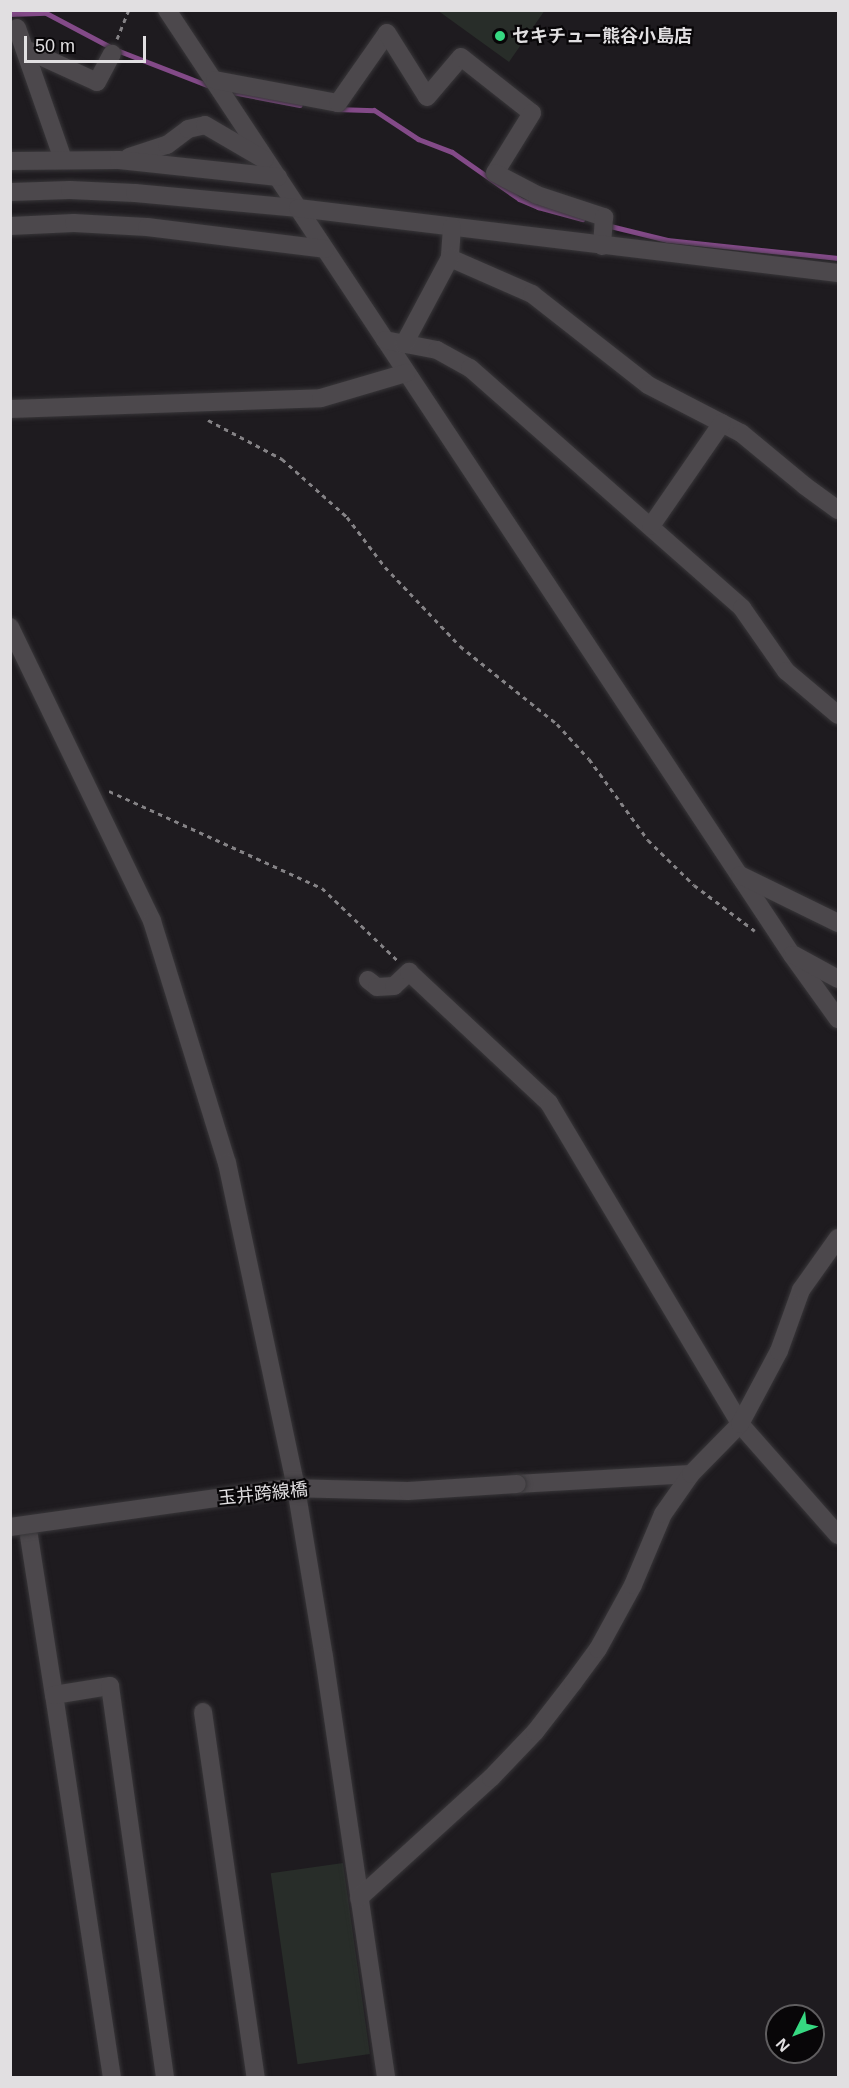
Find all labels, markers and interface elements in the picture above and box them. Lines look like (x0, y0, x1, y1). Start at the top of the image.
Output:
scale bar (27, 24, 148, 62)
place label: セキチュー熊谷小島店 (512, 25, 692, 47)
marker: セキチュー熊谷小島店 (493, 29, 507, 43)
text: 50 m (35, 36, 75, 56)
street label: 玉井跨線橋 (217, 1479, 309, 1509)
north arrow (765, 2004, 825, 2064)
text: N (773, 2035, 793, 2055)

